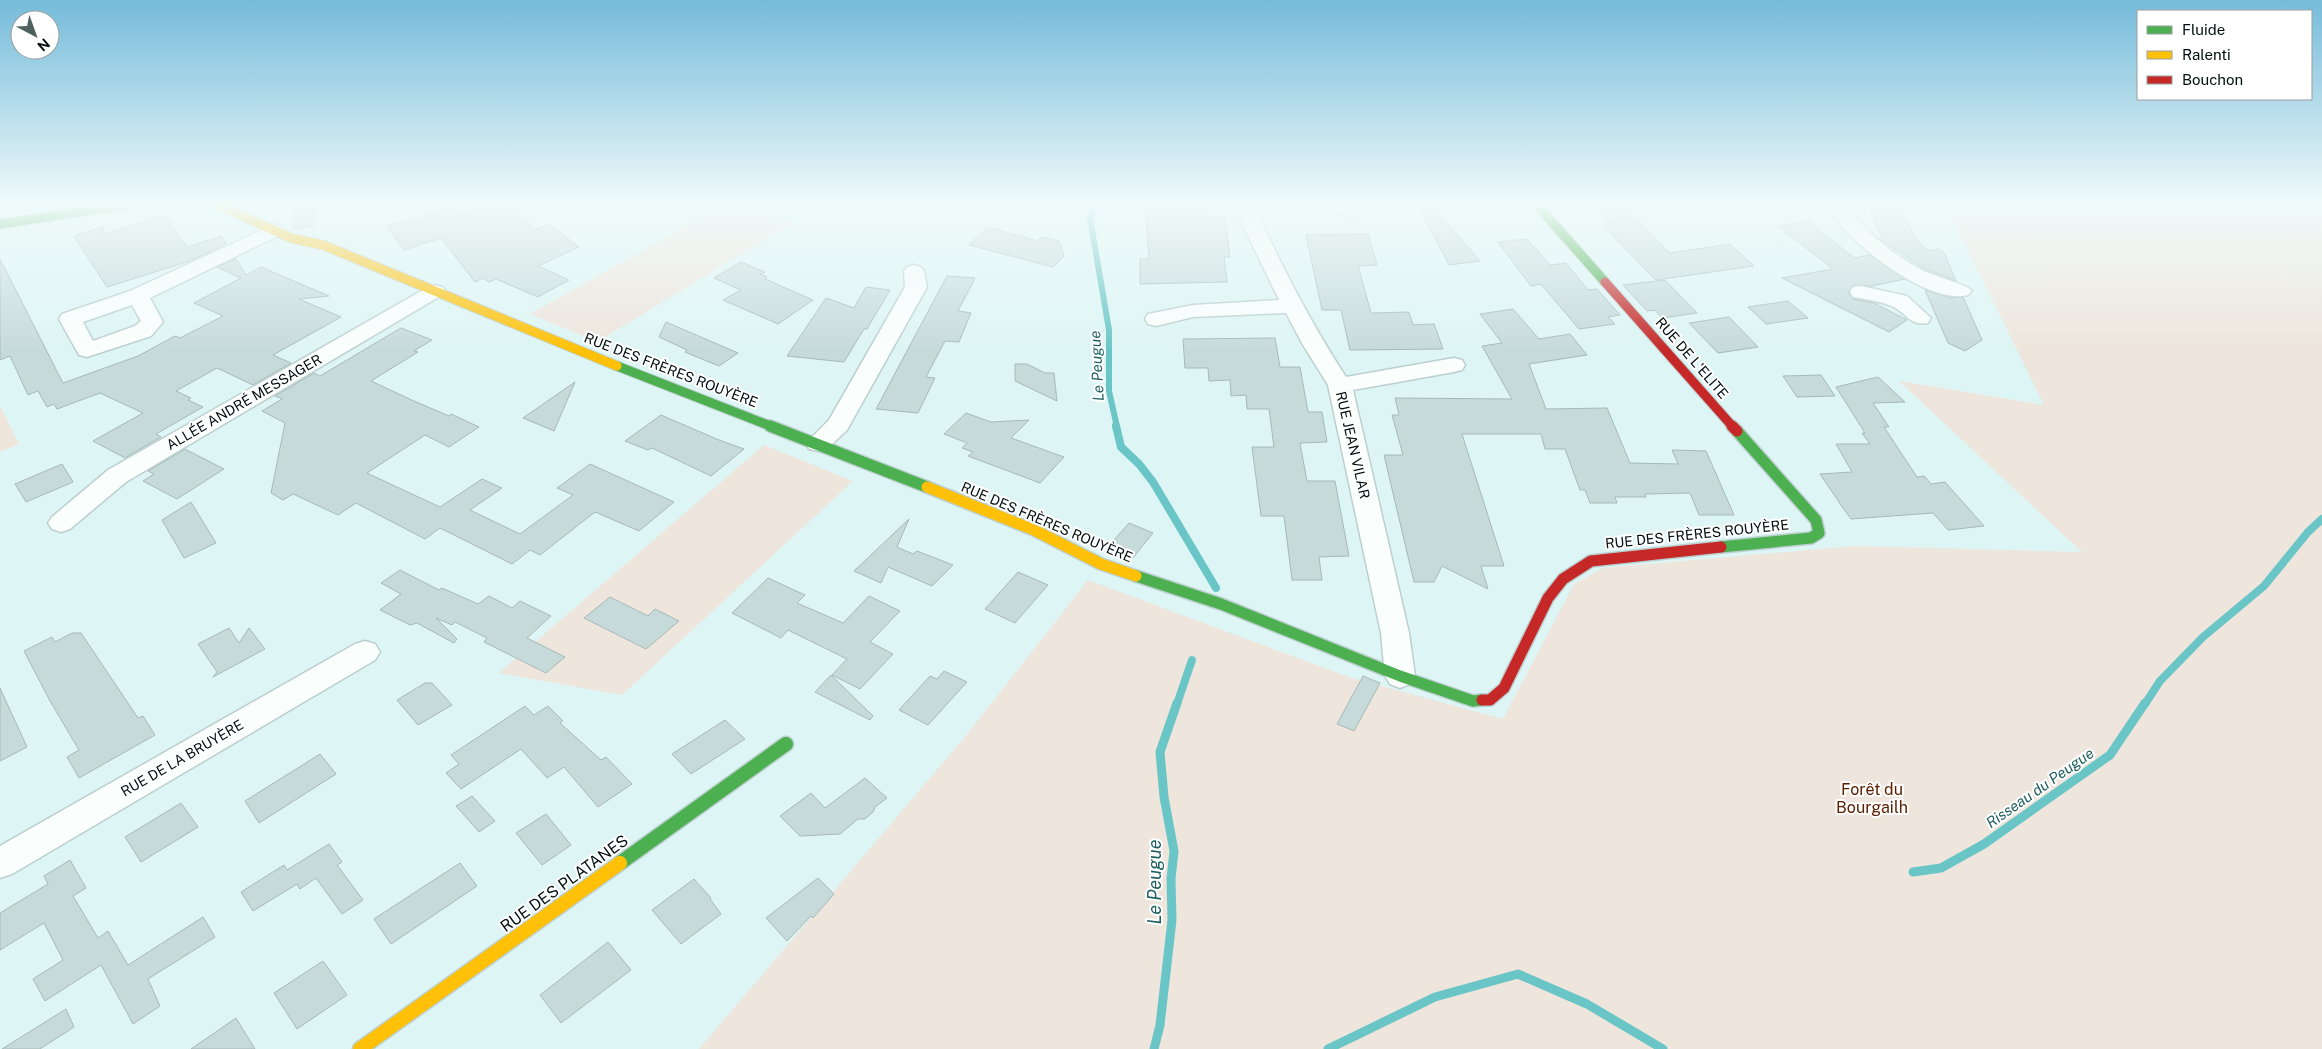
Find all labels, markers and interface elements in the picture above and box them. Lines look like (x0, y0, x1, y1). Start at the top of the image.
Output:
north arrow (10, 10, 60, 60)
legend (2137, 10, 2312, 100)
text: Fluide (2182, 21, 2225, 38)
text: N (34, 35, 53, 54)
text: Ralenti (2182, 46, 2231, 63)
text: Bouchon (2182, 71, 2243, 88)
street label: RUE DE L'ELITE (1652, 314, 1732, 402)
street label: RUE DES FRÈRES ROUYÈRE (582, 329, 760, 411)
water label: Le Peugue (1086, 330, 1107, 402)
street label: ALLÉE ANDRÉ MESSAGER (163, 350, 324, 453)
street label: RUE JEAN VILAR (1333, 390, 1373, 500)
street label: RUE DES FRÈRES ROUYÈRE (959, 478, 1135, 565)
street label: RUE DES FRÈRES ROUYÈRE (1604, 515, 1790, 552)
street label: RUE DE LA BRUYÈRE (118, 716, 246, 800)
water label: Risseau du Peugue (1983, 744, 2097, 831)
park label: Forêt du Bourgailh (1836, 780, 1908, 817)
street label: RUE DES PLATANES (497, 831, 632, 936)
water label: Le Peugue (1144, 839, 1165, 924)

